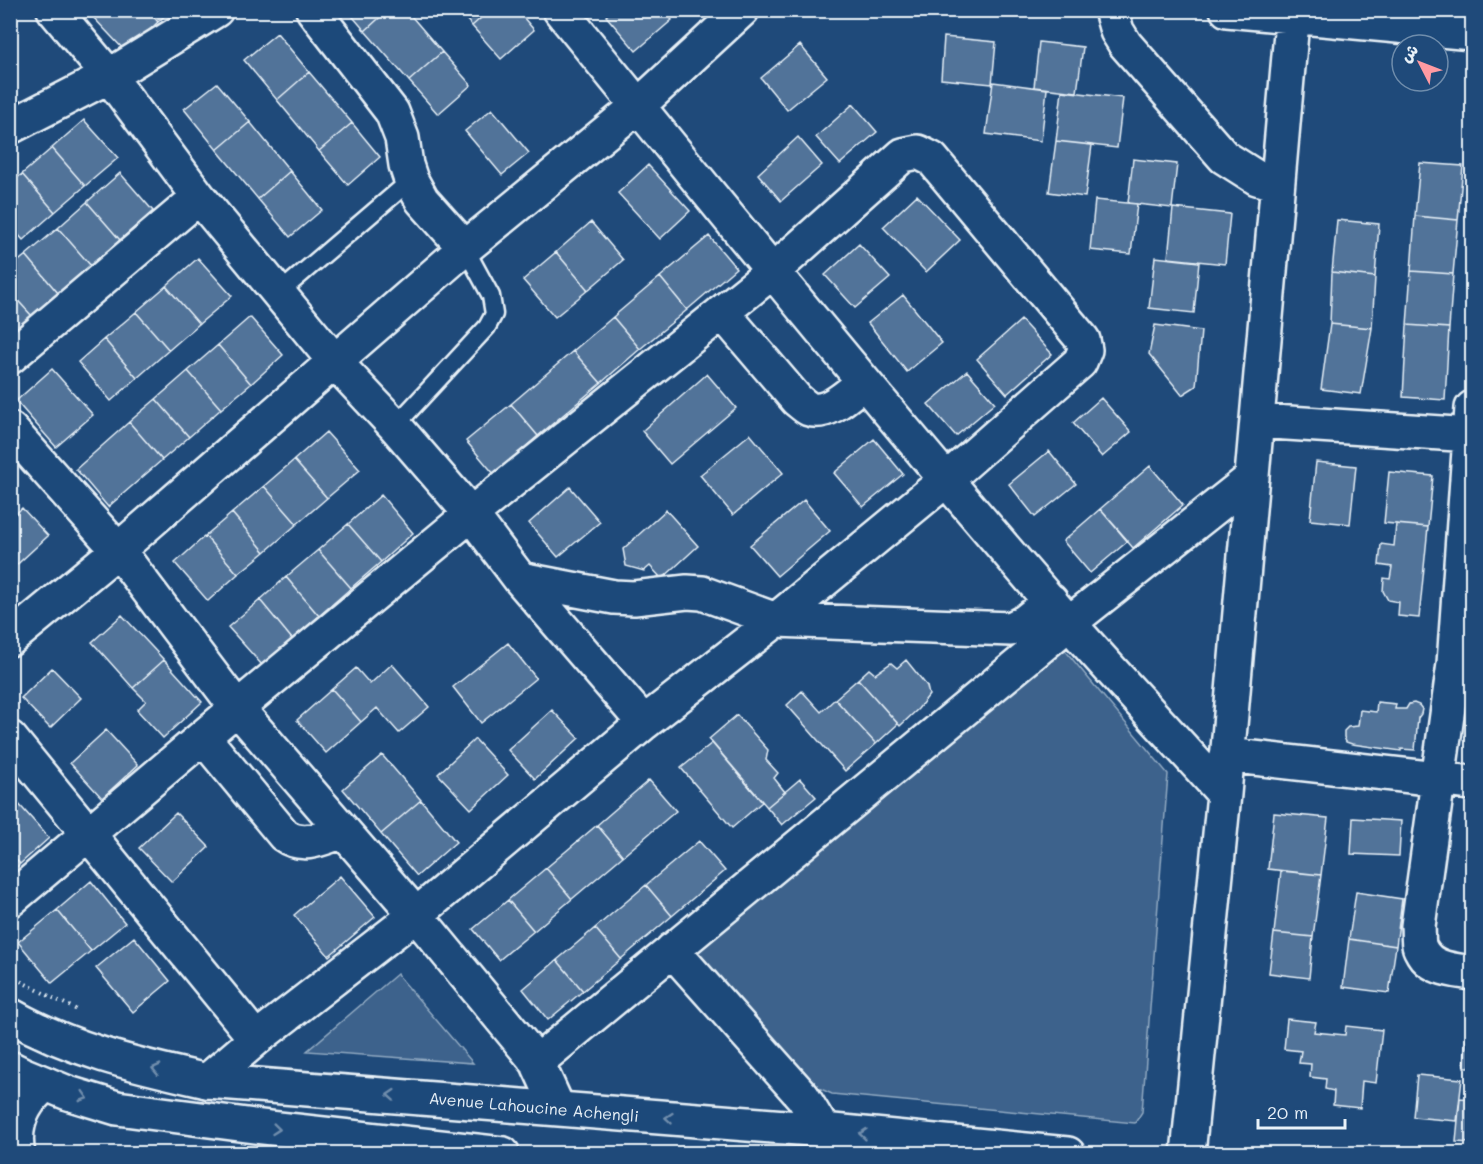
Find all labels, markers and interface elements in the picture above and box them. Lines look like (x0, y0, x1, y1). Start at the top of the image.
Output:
north arrow (1390, 33, 1450, 93)
text: ش (1395, 39, 1422, 66)
one-way arrow (151, 1064, 161, 1077)
street label: Avenue Lahoucine Achengli (428, 1087, 640, 1126)
one-way arrow (386, 1089, 395, 1102)
one-way arrow (78, 1090, 89, 1102)
scale bar (1258, 1092, 1345, 1130)
text: 20 m (1267, 1100, 1308, 1124)
one-way arrow (664, 1111, 673, 1124)
one-way arrow (272, 1122, 281, 1134)
one-way arrow (859, 1128, 868, 1141)

